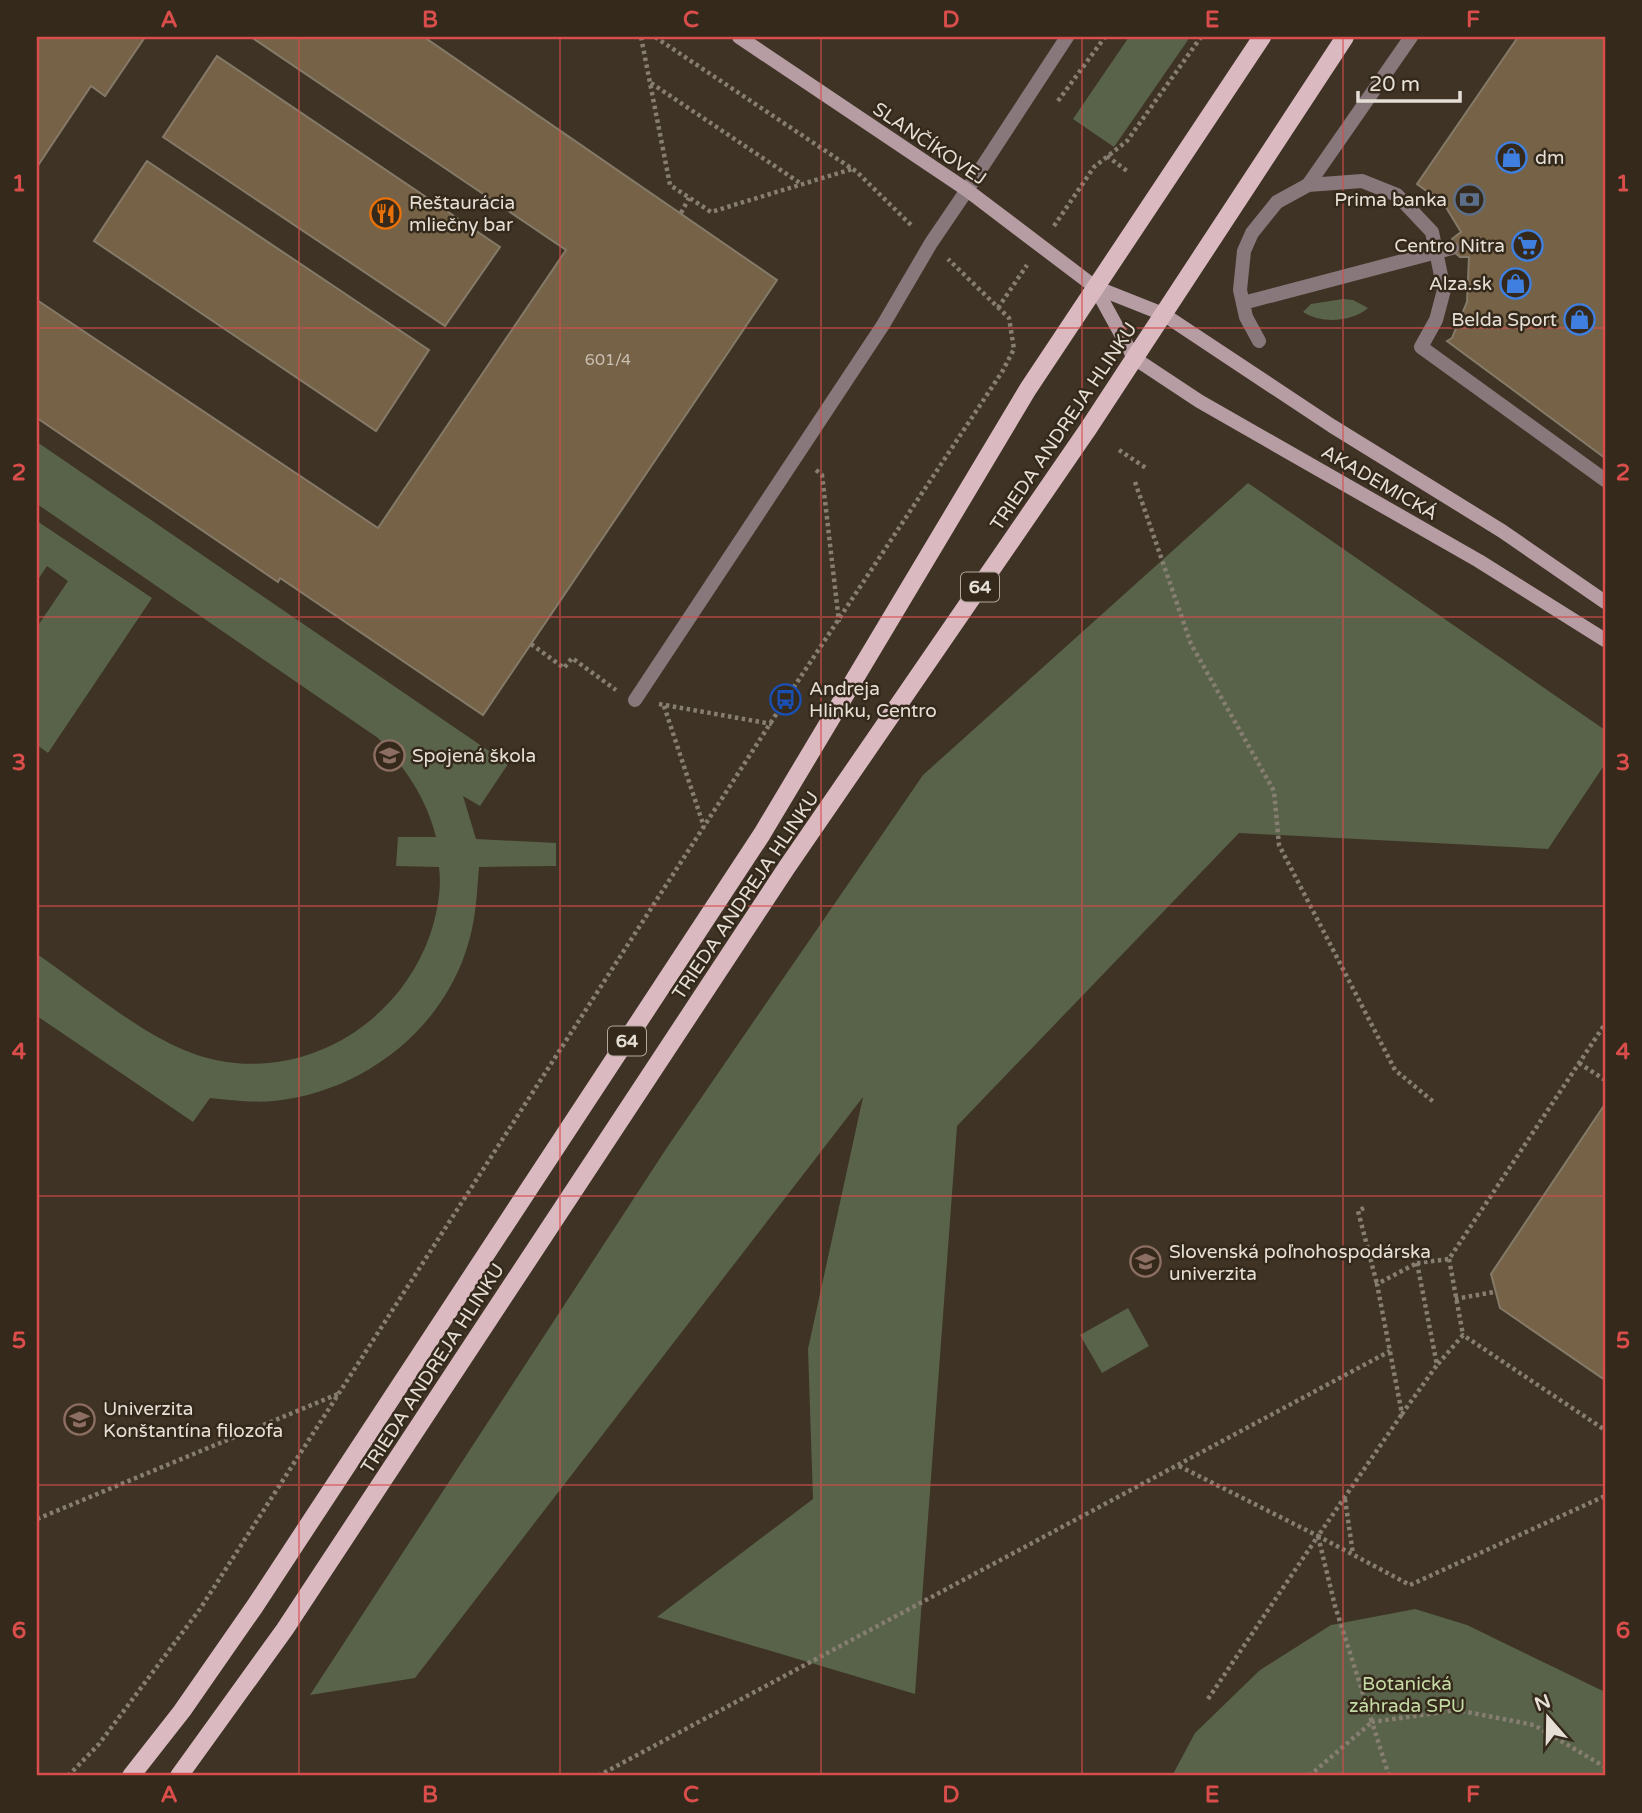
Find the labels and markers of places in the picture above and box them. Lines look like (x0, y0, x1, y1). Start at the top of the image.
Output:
shop icon: dm (1495, 140, 1529, 174)
place label: dm (1535, 147, 1564, 169)
bank icon: Prima banka (1453, 182, 1487, 216)
place label: Prima banka (1334, 189, 1447, 211)
place label: Reštaurácia mliečny bar (409, 192, 515, 236)
restaurant icon: Reštaurácia mliečny bar (369, 196, 403, 230)
supermarket icon: Centro Nitra (1511, 228, 1545, 262)
place label: Centro Nitra (1394, 235, 1505, 257)
shop icon: Alza.sk (1498, 266, 1532, 300)
place label: Alza.sk (1429, 273, 1492, 295)
shop icon: Belda Sport (1563, 302, 1597, 336)
place label: Belda Sport (1451, 309, 1557, 331)
place label: Andreja Hlinku, Centro (809, 678, 937, 722)
bus stop icon: Andreja Hlinku, Centro (769, 682, 803, 716)
school or university icon: Spojená škola (372, 738, 406, 772)
place label: Spojená škola (412, 745, 536, 767)
place label: Slovenská poľnohospodárska univerzita (1169, 1241, 1431, 1285)
school or university icon: Slovenská poľnohospodárska univerzita (1129, 1245, 1163, 1279)
place label: Univerzita Konštantína filozofa (103, 1398, 283, 1442)
school or university icon: Univerzita Konštantína filozofa (63, 1402, 97, 1436)

